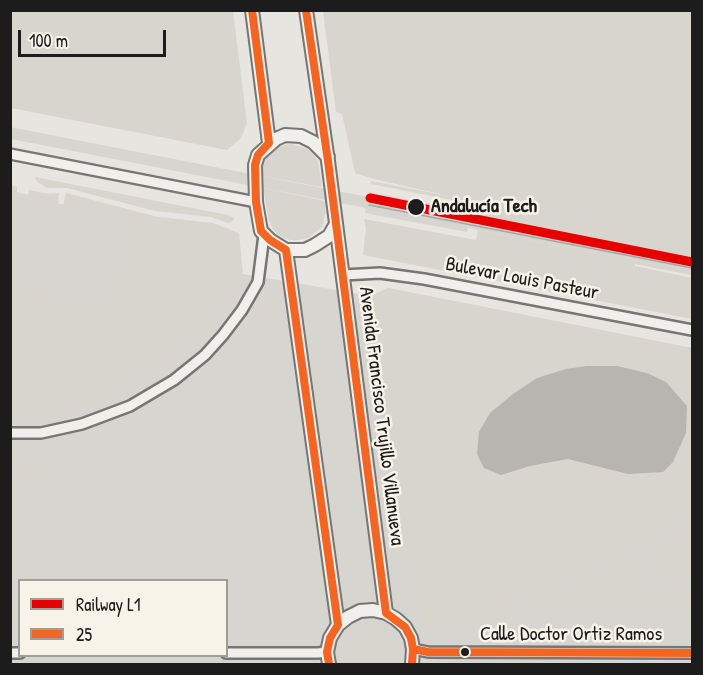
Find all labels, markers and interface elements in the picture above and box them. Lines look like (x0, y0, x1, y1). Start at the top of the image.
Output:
scale bar (21, 18, 170, 56)
text: 100 m (29, 28, 68, 53)
place label: Andalucía Tech (431, 195, 537, 219)
marker: Andalucía Tech (406, 197, 426, 217)
street label: Bulevar Louis Pasteur (443, 252, 601, 306)
street label: Avenida Francisco Trujillo Villanueva (353, 285, 409, 547)
legend (18, 579, 228, 657)
text: Railway L1 (76, 592, 140, 617)
text: 25 (76, 622, 92, 647)
street label: Calle Doctor Ortiz Ramos (480, 623, 662, 647)
unlabelled marker (459, 646, 471, 658)

